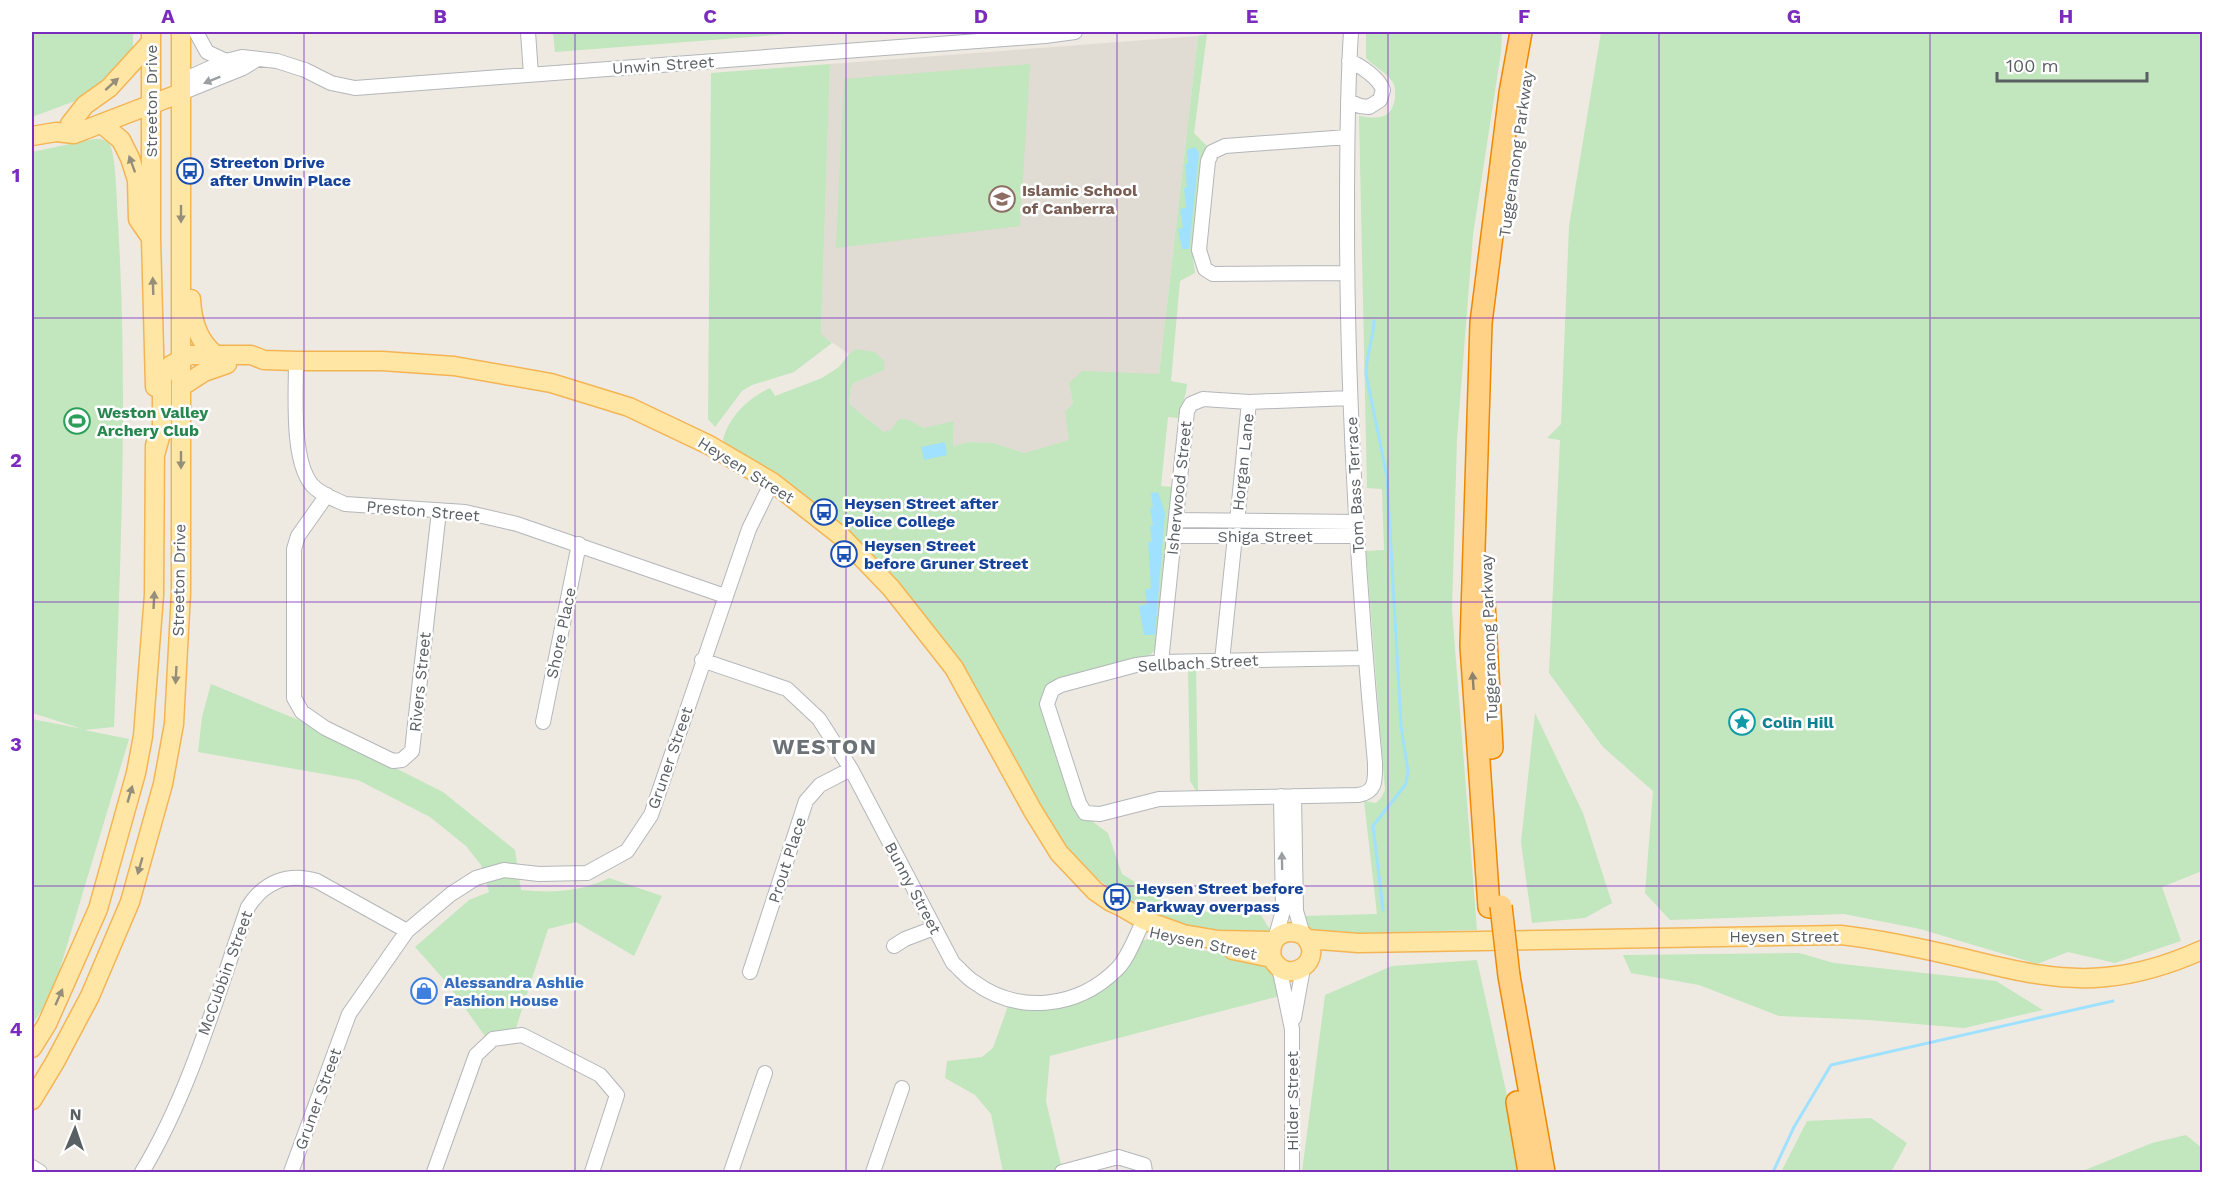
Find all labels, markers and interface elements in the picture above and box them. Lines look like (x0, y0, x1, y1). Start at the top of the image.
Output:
text: A (161, 4, 175, 28)
text: B (433, 4, 447, 28)
text: C (703, 4, 717, 28)
text: D (974, 4, 988, 28)
text: E (1246, 4, 1258, 28)
text: F (1518, 4, 1530, 28)
text: G (1787, 4, 1801, 28)
text: H (2059, 4, 2073, 28)
street label: Streeton Drive (142, 45, 161, 157)
scale bar (1997, 45, 2147, 83)
street label: Unwin Street (611, 52, 715, 78)
text: 100 m (2006, 55, 2059, 76)
street label: Tuggeranong Parkway (1495, 69, 1537, 238)
one-way arrow (203, 75, 221, 85)
one-way arrow (104, 78, 119, 91)
place label: Streeton Drive after Unwin Place (210, 153, 351, 190)
one-way arrow (126, 155, 136, 173)
bus stop icon: Streeton Drive after Unwin Place (175, 156, 205, 186)
text: 1 (12, 163, 20, 187)
place label: Islamic School of Canberra (1022, 181, 1138, 218)
school or university icon: Islamic School of Canberra (987, 184, 1017, 214)
one-way arrow (176, 205, 186, 224)
one-way arrow (148, 277, 158, 296)
place label: Weston Valley Archery Club (97, 403, 209, 440)
sports icon: Weston Valley Archery Club (62, 406, 92, 436)
street label: Horgan Lane (1228, 412, 1258, 512)
street label: Tom Bass Terrace (1342, 416, 1368, 554)
street label: Isherwood Street (1163, 420, 1196, 556)
street label: Heysen Street (694, 433, 798, 507)
text: 2 (10, 448, 22, 472)
one-way arrow (176, 450, 186, 469)
place label: Heysen Street after Police College (844, 494, 999, 531)
street label: Preston Street (366, 497, 481, 525)
bus stop icon: Heysen Street after Police College (809, 497, 839, 527)
street label: Streeton Drive (169, 523, 189, 637)
street label: Shiga Street (1217, 527, 1313, 546)
place label: Heysen Street before Gruner Street (864, 536, 1028, 573)
bus stop icon: Heysen Street before Gruner Street (829, 539, 859, 569)
street label: Tuggeranong Parkway (1477, 553, 1501, 722)
street label: Shore Place (542, 586, 580, 680)
one-way arrow (149, 591, 158, 610)
street label: Rivers Street (405, 631, 435, 733)
street label: Sellbach Street (1137, 650, 1259, 676)
one-way arrow (172, 666, 181, 685)
one-way arrow (1468, 672, 1478, 691)
street label: Gruner Street (644, 704, 696, 812)
place icon: Colin Hill (1727, 707, 1757, 737)
place label: Colin Hill (1762, 713, 1835, 732)
text: 3 (10, 732, 22, 756)
district label: WESTON (772, 734, 878, 759)
one-way arrow (126, 784, 136, 803)
street label: Prout Place (764, 814, 810, 906)
street label: Bunny Street (881, 839, 945, 937)
one-way arrow (1277, 851, 1287, 870)
one-way arrow (135, 857, 144, 875)
place label: Heysen Street before Parkway overpass (1136, 879, 1303, 916)
bus stop icon: Heysen Street before Parkway overpass (1102, 882, 1132, 912)
street label: McCubbin Street (194, 908, 256, 1038)
street label: Heysen Street (1147, 922, 1259, 964)
street label: Heysen Street (1729, 927, 1839, 946)
place label: Alessandra Ashlie Fashion House (444, 973, 584, 1010)
shop icon: Alessandra Ashlie Fashion House (409, 976, 439, 1006)
one-way arrow (54, 987, 64, 1005)
text: 4 (10, 1017, 23, 1041)
street label: Gruner Street (291, 1045, 345, 1152)
street label: Hilder Street (1283, 1051, 1302, 1151)
north arrow (45, 1099, 105, 1159)
text: N (69, 1105, 82, 1124)

